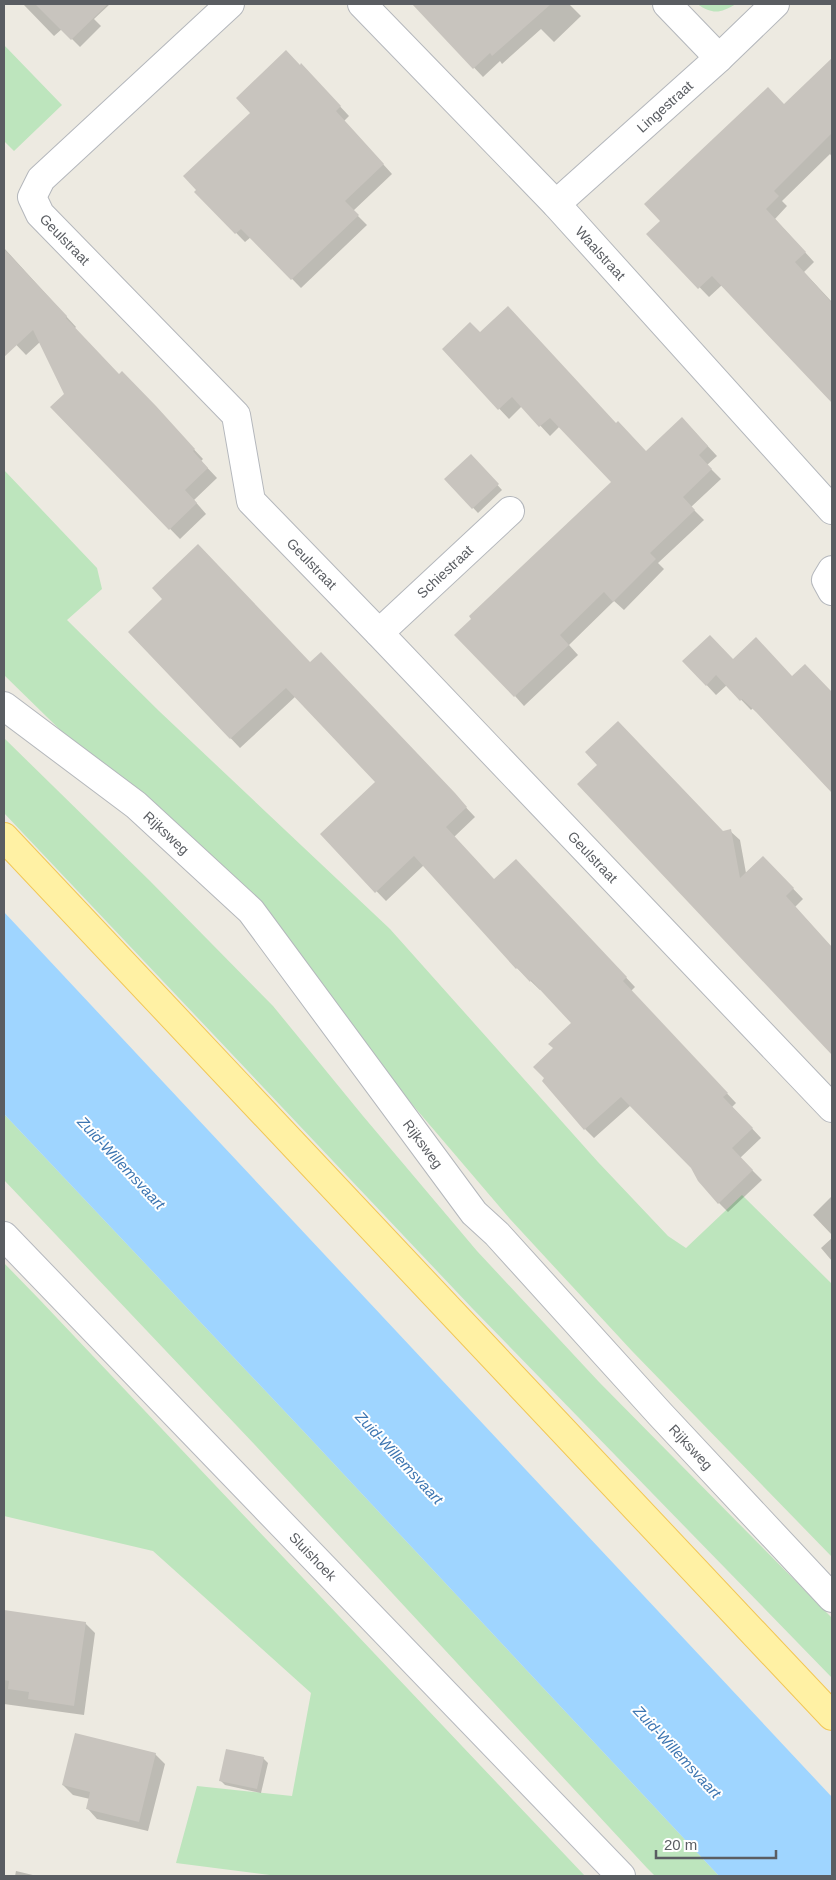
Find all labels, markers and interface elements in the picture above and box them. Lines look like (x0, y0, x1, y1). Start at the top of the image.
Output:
street label: Lingestraat (634, 77, 696, 136)
street label: Geulstraat (36, 211, 93, 268)
street label: Waalstraat (572, 223, 629, 283)
street label: Geulstraat (284, 535, 340, 593)
street label: Schiestraat (414, 542, 476, 601)
street label: Rijksweg (140, 808, 192, 858)
street label: Geulstraat (565, 828, 621, 886)
water label: Zuid-Willemsvaart (74, 1112, 169, 1213)
street label: Rijksweg (400, 1117, 446, 1171)
water label: Zuid-Willemsvaart (352, 1407, 447, 1508)
street label: Rijksweg (666, 1421, 716, 1473)
street label: Sluishoek (286, 1529, 340, 1585)
water label: Zuid-Willemsvaart (630, 1701, 725, 1802)
scale bar (656, 1828, 776, 1860)
text: 20 m (664, 1836, 697, 1853)

